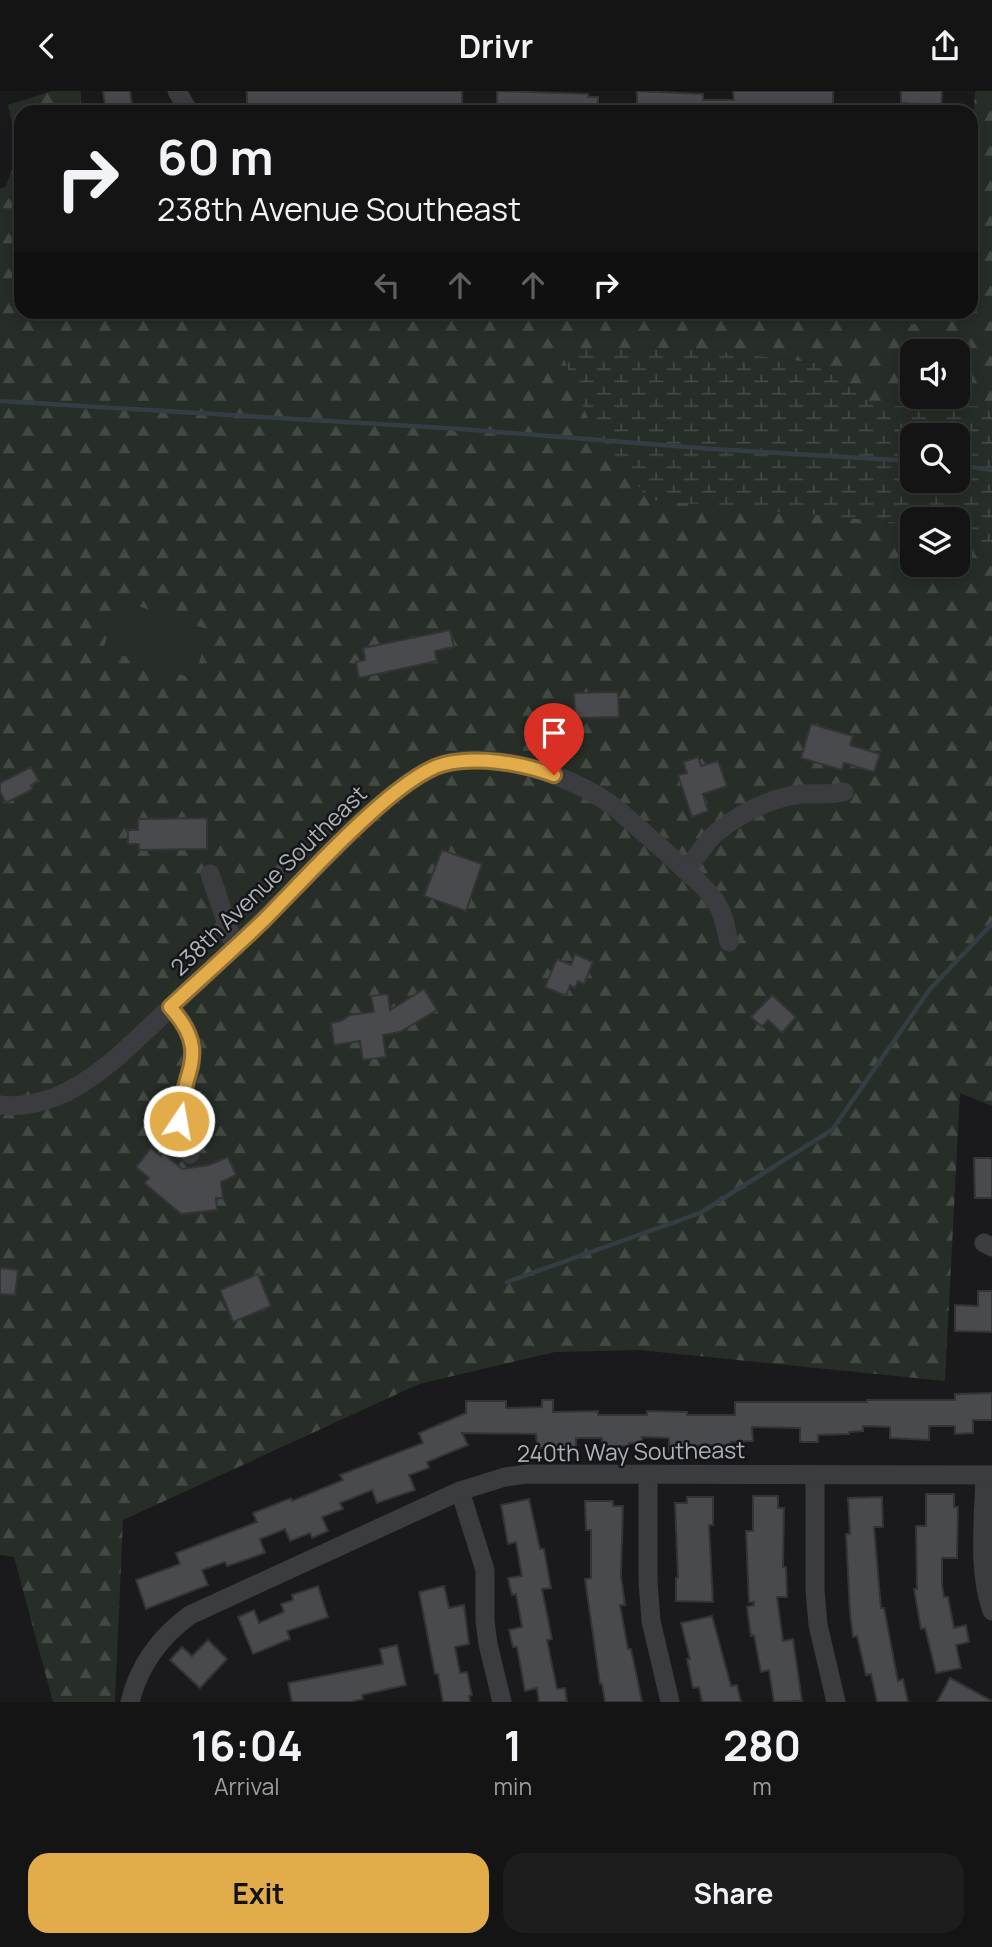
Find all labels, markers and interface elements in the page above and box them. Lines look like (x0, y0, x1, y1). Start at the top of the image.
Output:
text: Drivr (459, 24, 533, 68)
icon: back (28, 27, 66, 65)
icon: share (926, 27, 964, 65)
text: 60 m (157, 123, 274, 190)
icon: right (42, 133, 133, 224)
text: 238th Avenue Southeast (157, 187, 521, 231)
icon: left (368, 266, 406, 304)
icon: ahead (441, 266, 479, 304)
icon: ahead (514, 266, 552, 304)
icon: right (587, 266, 625, 304)
map controls (900, 339, 970, 577)
button: sound (900, 339, 970, 409)
button: search (900, 423, 970, 493)
button: layers (900, 507, 970, 577)
pin (524, 703, 584, 775)
icon: arrive (535, 714, 573, 752)
street label: 238th Avenue Southeast (163, 778, 373, 982)
position arrow (142, 1084, 216, 1158)
street label: 240th Way Southeast (516, 1433, 746, 1469)
text: 16:04 (191, 1716, 303, 1774)
text: 1 (504, 1716, 522, 1774)
text: 280 (723, 1716, 801, 1774)
text: Arrival (214, 1770, 280, 1802)
text: min (494, 1770, 532, 1802)
text: m (752, 1770, 772, 1802)
button: Exit (28, 1853, 489, 1933)
button: Share (503, 1853, 964, 1933)

